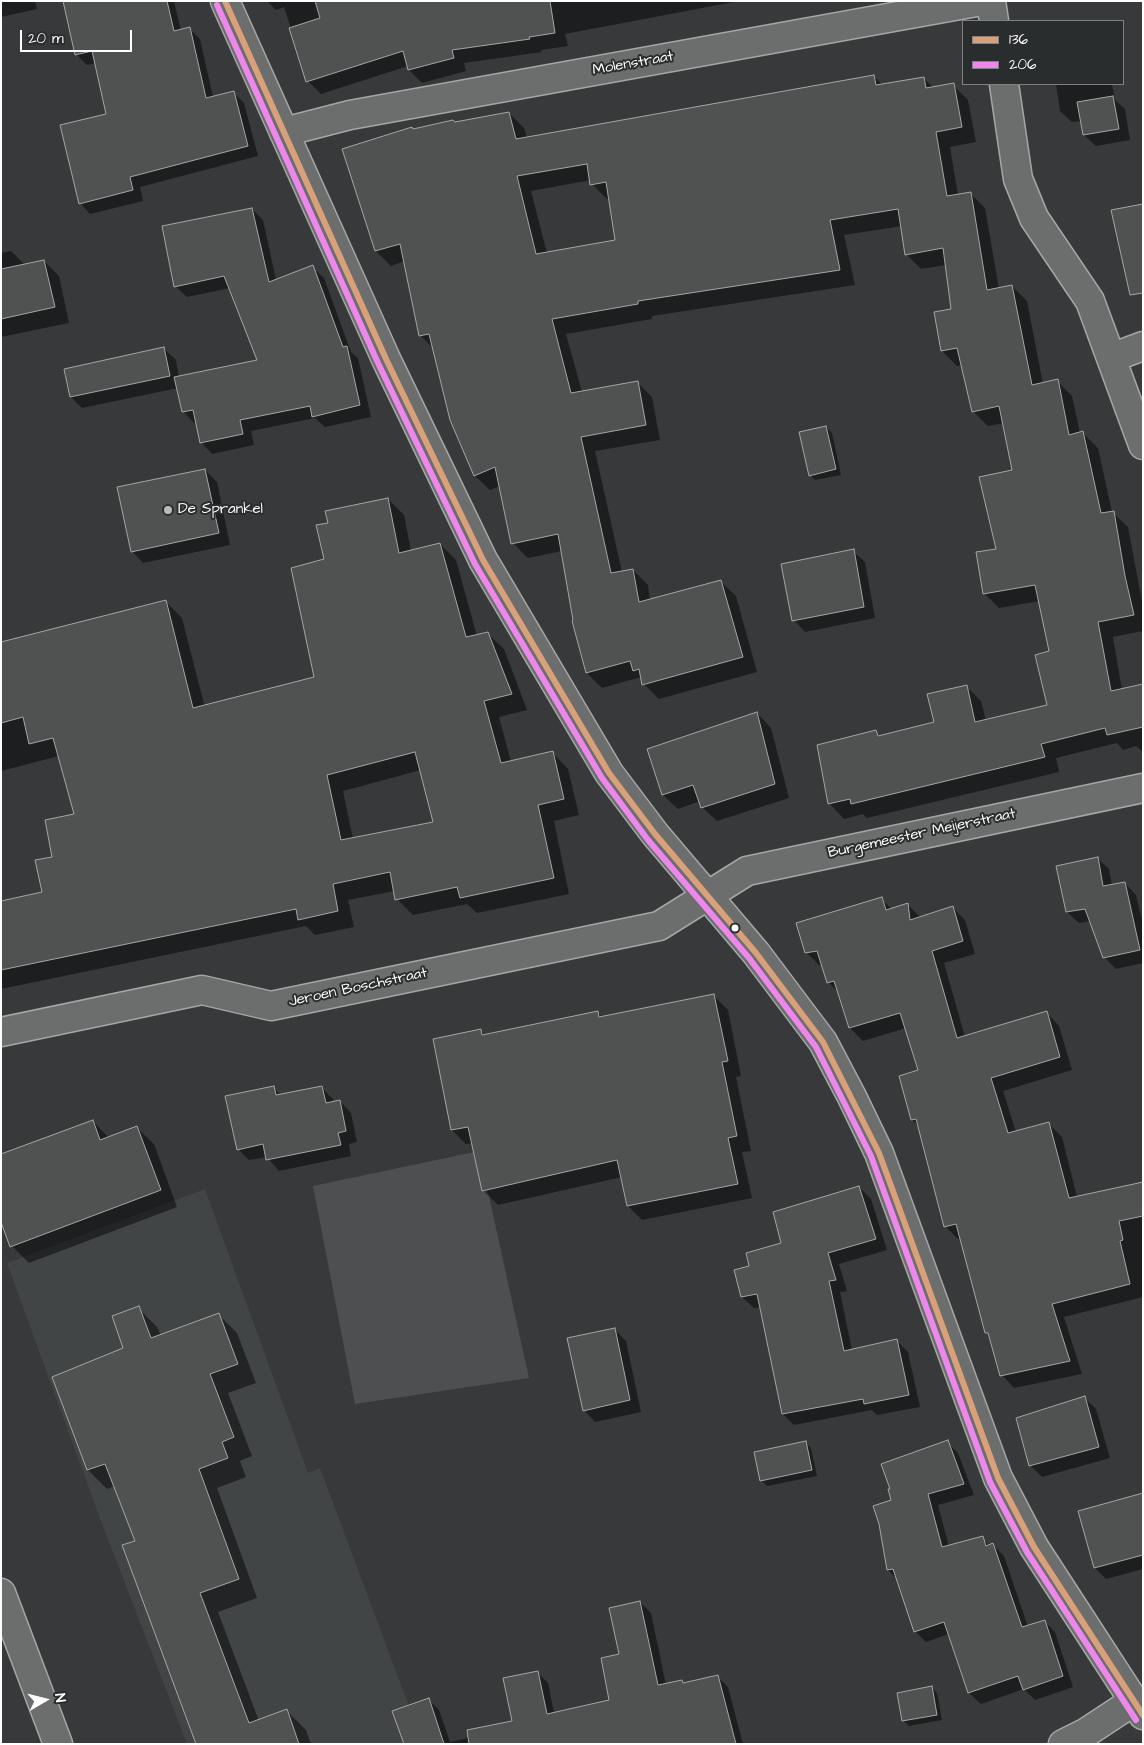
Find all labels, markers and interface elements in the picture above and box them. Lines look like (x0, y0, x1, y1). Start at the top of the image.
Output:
scale bar (22, 20, 135, 52)
legend (962, 20, 1124, 85)
text: 20 m (28, 28, 64, 49)
text: 136 (1009, 29, 1028, 50)
street label: Molenstraat (591, 48, 675, 80)
text: 206 (1009, 54, 1036, 75)
place label: De Sprankel (178, 501, 263, 519)
marker: De Sprankel (162, 504, 174, 516)
street label: Burgemeester Meijerstraat (827, 805, 1017, 863)
unlabelled marker (730, 923, 740, 933)
street label: Jeroen Boschstraat (287, 965, 429, 1011)
north arrow (20, 1675, 70, 1725)
text: N (49, 1692, 70, 1704)

